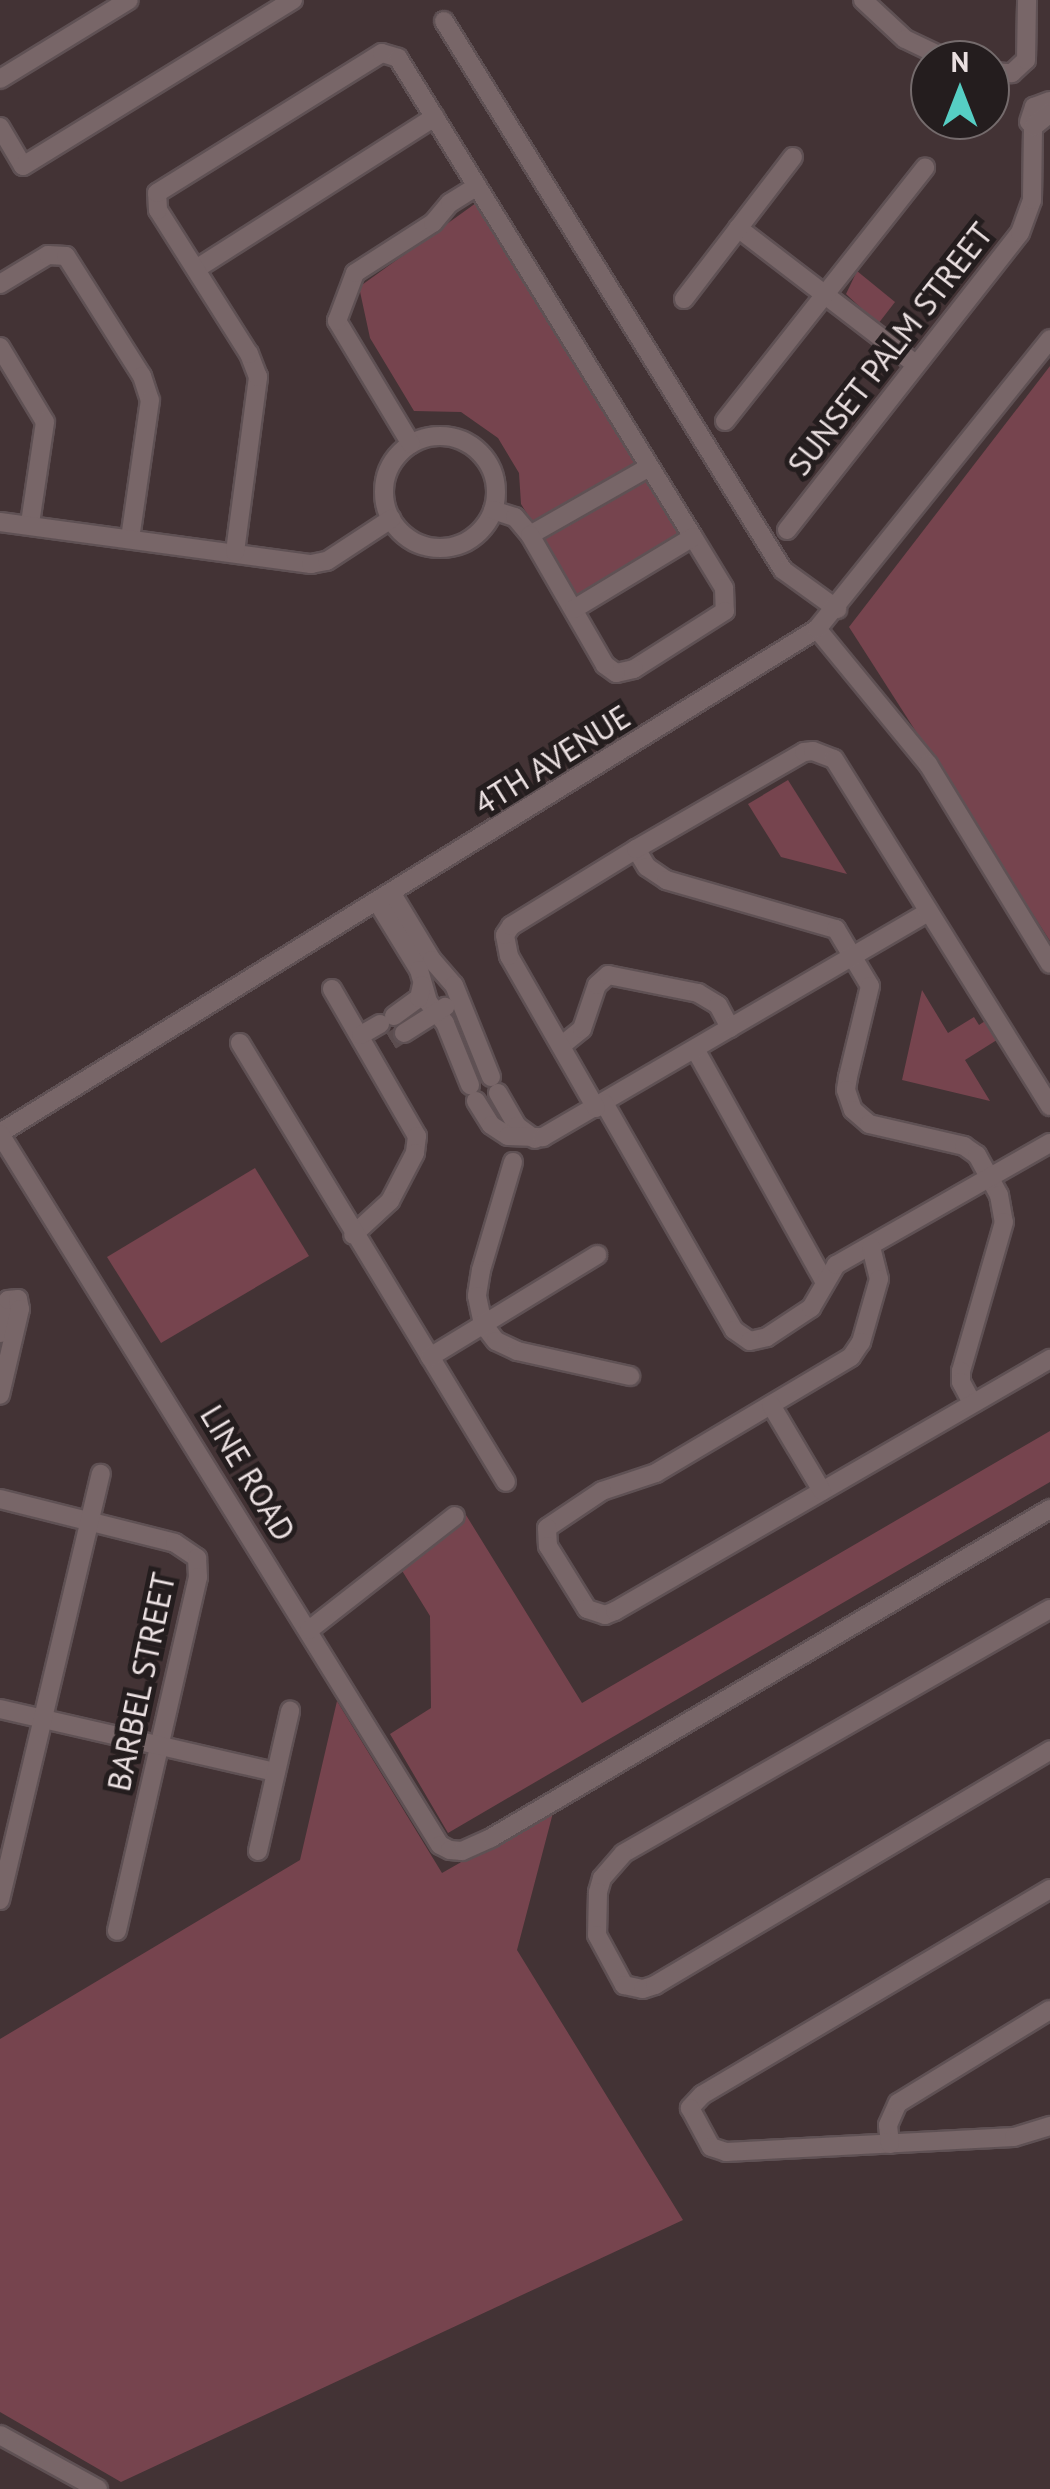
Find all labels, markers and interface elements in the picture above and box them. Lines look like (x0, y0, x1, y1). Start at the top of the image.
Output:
north arrow (910, 40, 1010, 140)
text: N (951, 43, 969, 80)
street label: SUNSET PALM STREET (779, 215, 1001, 483)
street label: 4TH AVENUE (467, 697, 637, 823)
street label: LINE ROAD (193, 1398, 303, 1548)
street label: BARBEL STREET (99, 1569, 183, 1795)

